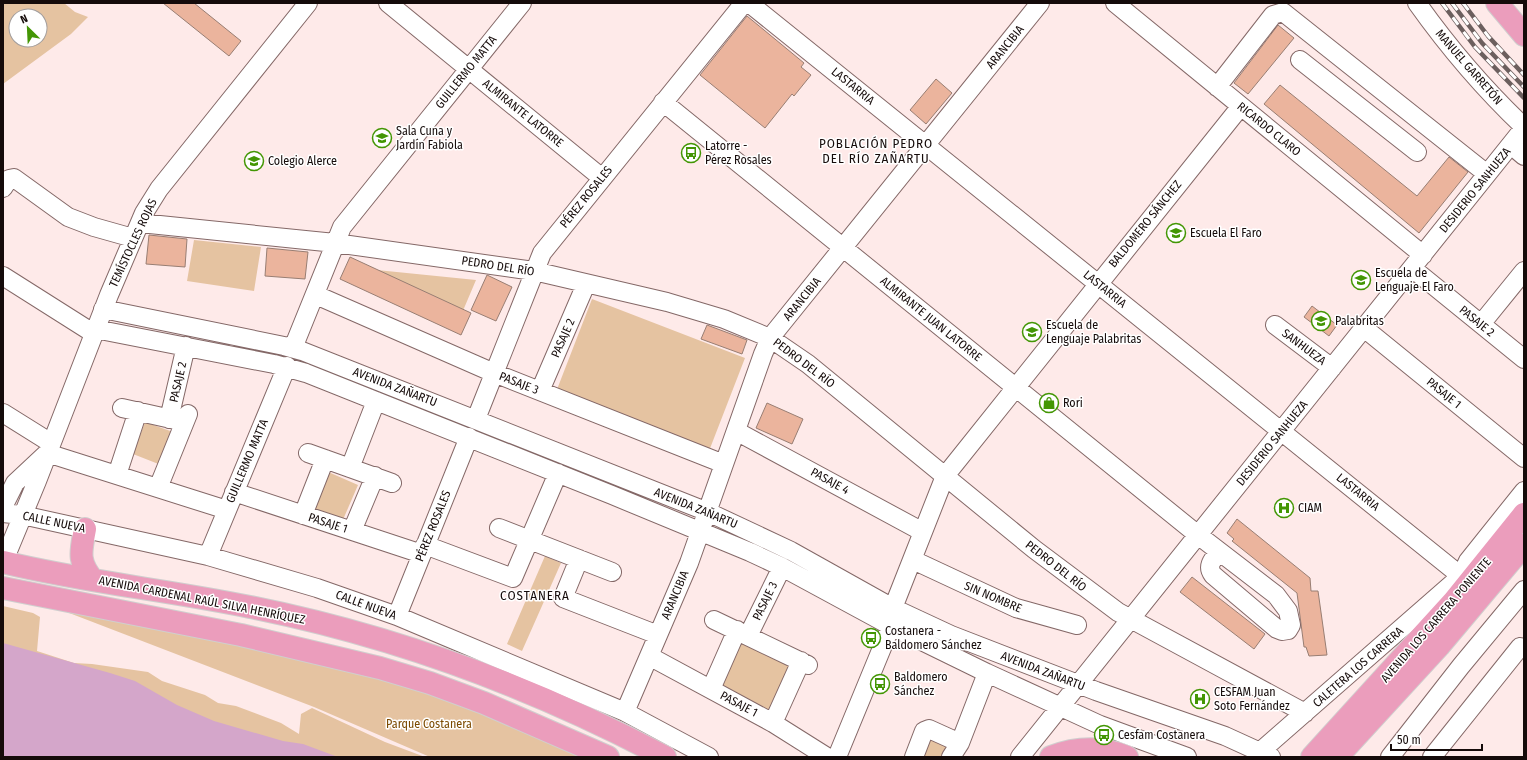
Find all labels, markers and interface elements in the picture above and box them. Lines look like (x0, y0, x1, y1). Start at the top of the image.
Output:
north arrow (8, 8, 48, 48)
text: N (18, 12, 30, 27)
street label: ARANCIBIA (983, 22, 1027, 72)
street label: MANUEL GARRETÓN (1433, 26, 1506, 107)
street label: GUILLERMO MATTA (432, 32, 500, 111)
street label: LASTARRIA (829, 64, 878, 108)
street label: ALMIRANTE LATORRE (480, 76, 566, 150)
street label: RICARDO CLARO (1234, 99, 1304, 159)
place label: Sala Cuna y Jardín Fabiola (396, 124, 463, 152)
school or university icon: Sala Cuna y Jardín Fabiola (371, 127, 393, 149)
district label: POBLACIÓN PEDRO DEL RÍO ZAÑARTU (819, 136, 933, 166)
place label: Latorre - Pérez Rosales (705, 139, 772, 167)
bus stop icon: Latorre - Pérez Rosales (680, 142, 702, 164)
street label: DESIDERIO SANHUEZA (1436, 144, 1514, 235)
school or university icon: Colegio Alerce (243, 150, 265, 172)
place label: Colegio Alerce (268, 154, 337, 168)
street label: PÉREZ ROSALES (556, 163, 615, 231)
street label: BALDOMERO SÁNCHEZ (1105, 177, 1184, 270)
street label: TEMÍSTOCLES ROJAS (105, 196, 160, 290)
school or university icon: Escuela El Faro (1165, 222, 1187, 244)
place label: Escuela El Faro (1190, 226, 1262, 240)
street label: PEDRO DEL RÍO (461, 252, 536, 279)
place label: Escuela de Lenguaje El Faro (1375, 266, 1454, 294)
street label: LASTARRIA (1081, 267, 1130, 311)
school or university icon: Escuela de Lenguaje El Faro (1350, 269, 1372, 291)
street label: ARANCIBIA (780, 274, 824, 324)
street label: ALMIRANTE JUAN LATORRE (877, 274, 985, 364)
street label: PASAJE 2 (1457, 303, 1497, 339)
school or university icon: Palabritas (1310, 310, 1332, 332)
place label: Palabritas (1335, 314, 1384, 328)
street label: PASAJE 2 (548, 316, 578, 360)
place label: Escuela de Lenguaje Palabritas (1046, 318, 1141, 346)
school or university icon: Escuela de Lenguaje Palabritas (1021, 321, 1043, 343)
street label: SANHUEZA (1279, 326, 1329, 368)
street label: PEDRO DEL RÍO (770, 334, 838, 391)
street label: PASAJE 2 (167, 360, 189, 404)
street label: AVENIDA ZAÑARTU (351, 364, 439, 409)
street label: PASAJE 3 (497, 369, 541, 397)
street label: PASAJE 1 (1424, 375, 1464, 411)
shop icon: Rori (1038, 392, 1060, 414)
place label: Rori (1063, 396, 1083, 410)
street label: DESIDERIO SANHUEZA (1233, 397, 1311, 488)
street label: GUILLERMO MATTA (223, 416, 271, 505)
street label: PASAJE 4 (808, 465, 852, 497)
street label: LASTARRIA (1334, 470, 1383, 514)
street label: AVENIDA ZAÑARTU (652, 484, 740, 531)
street label: PÉREZ ROSALES (411, 488, 454, 564)
hospital icon: CIAM (1273, 497, 1295, 519)
place label: CIAM (1298, 501, 1322, 515)
street label: CALLE NUEVA (21, 509, 87, 536)
street label: PASAJE 1 (307, 510, 349, 536)
street label: PEDRO DEL RÍO (1023, 537, 1090, 594)
street label: AVENIDA LOS CARRERA PONIENTE (1378, 555, 1494, 685)
street label: ARANCIBIA (658, 568, 692, 622)
street label: AVENIDA CARDENAL RAÚL SILVA HENRÍQUEZ (98, 572, 307, 627)
street label: PASAJE 3 (750, 579, 780, 623)
street label: SIN NOMBRE (962, 579, 1024, 616)
street label: CALLE NUEVA (334, 588, 399, 623)
district label: COSTANERA (500, 588, 570, 603)
street label: CALETERA LOS CARRERA (1310, 623, 1407, 710)
place label: Costanera - Baldomero Sánchez (885, 624, 982, 652)
bus stop icon: Costanera - Baldomero Sánchez (860, 627, 882, 649)
street label: AVENIDA ZAÑARTU (999, 648, 1087, 693)
place label: Baldomero Sánchez (894, 670, 948, 698)
bus stop icon: Baldomero Sánchez (869, 673, 891, 695)
place label: CESFAM Juan Soto Fernández (1214, 685, 1290, 713)
street label: PASAJE 1 (718, 688, 760, 720)
hospital icon: CESFAM Juan Soto Fernández (1189, 688, 1211, 710)
park label: Parque Costanera (386, 717, 472, 731)
bus stop icon: Cesfam Costanera (1093, 724, 1115, 746)
scale bar (1391, 726, 1482, 752)
place label: Cesfam Costanera (1118, 728, 1205, 742)
text: 50 m (1397, 733, 1421, 747)

